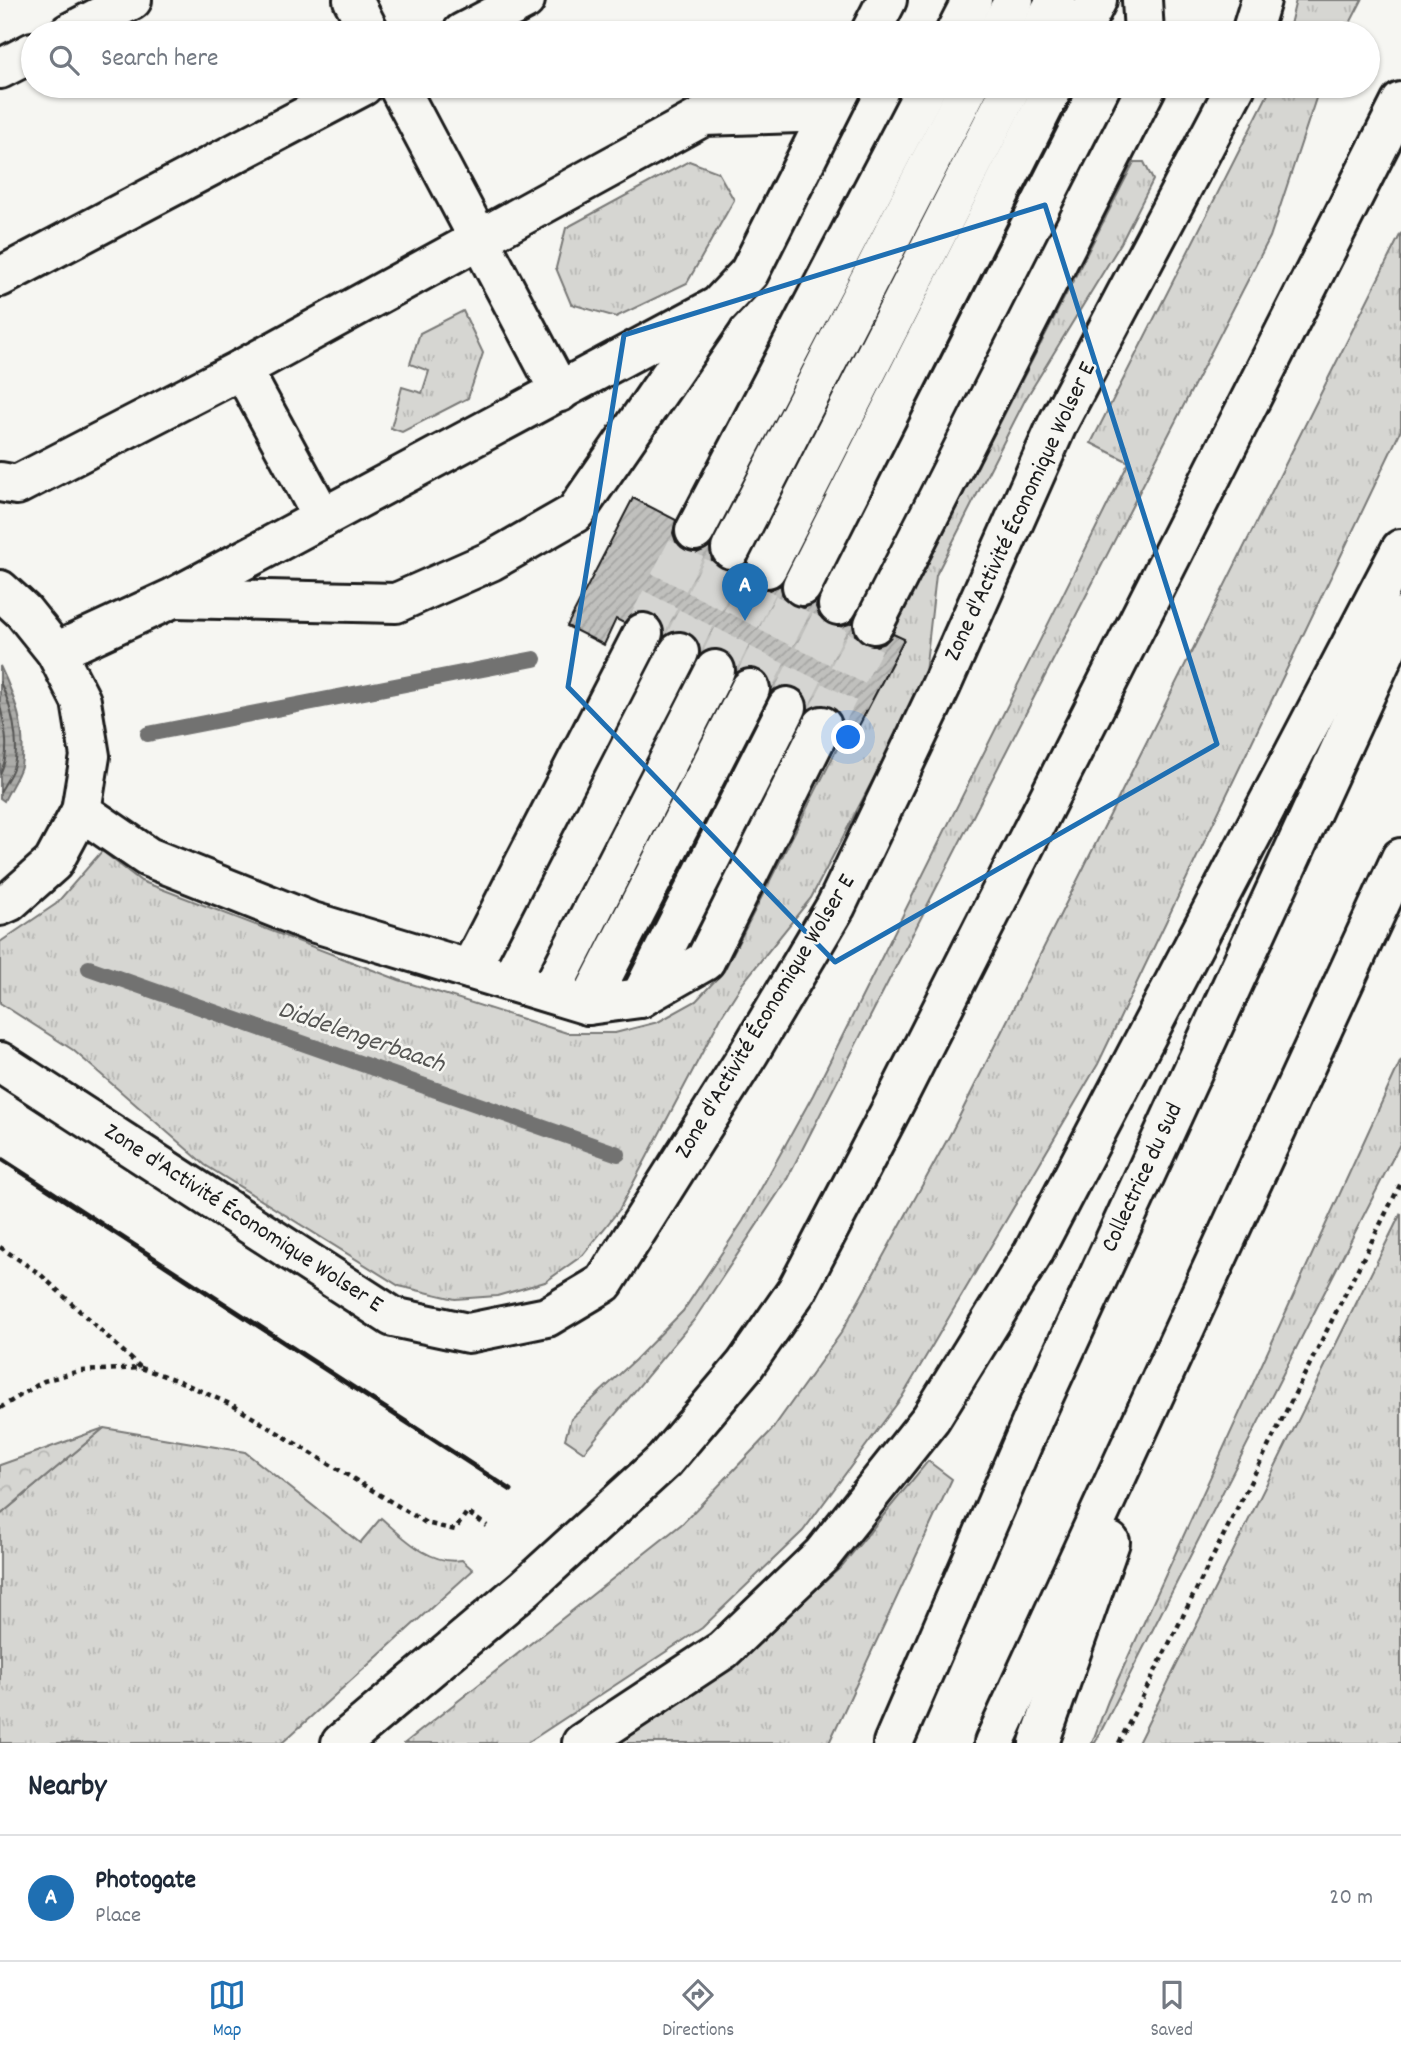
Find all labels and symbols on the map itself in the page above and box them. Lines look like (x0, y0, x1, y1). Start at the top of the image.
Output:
street label: Zone d'Activité Économique Wolser E (937, 357, 1105, 667)
pin: A (722, 563, 768, 621)
your location (831, 720, 865, 754)
street label: Zone d'Activité Économique Wolser E (667, 868, 865, 1166)
water label: Diddelengerbaach (273, 992, 450, 1084)
street label: Collectrice du Sud (1094, 1098, 1192, 1258)
street label: Zone d'Activité Économique Wolser E (97, 1116, 389, 1322)

